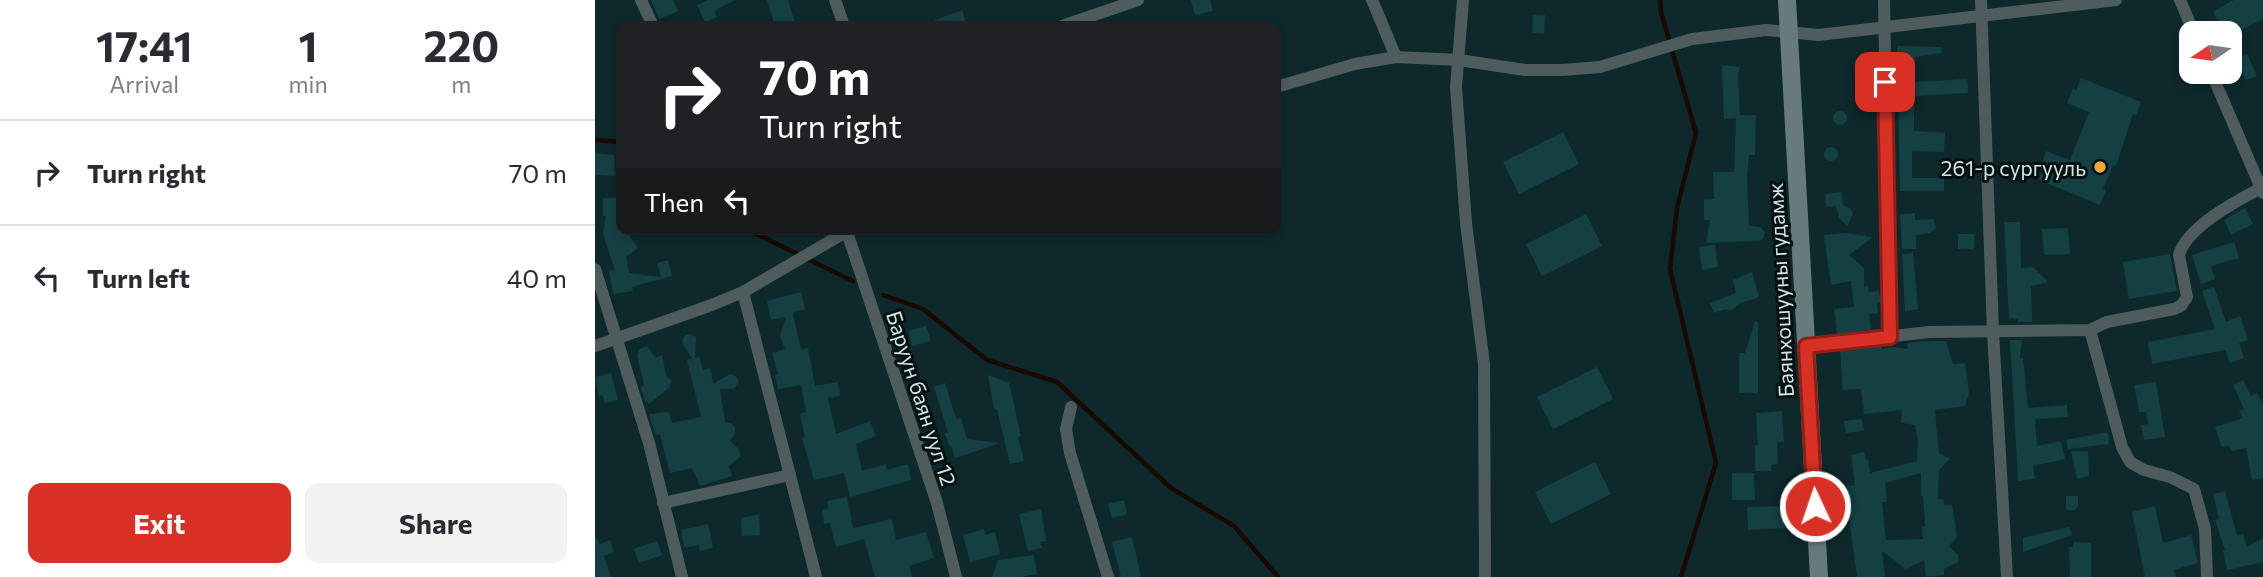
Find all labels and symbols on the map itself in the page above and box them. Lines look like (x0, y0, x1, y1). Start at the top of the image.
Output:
north arrow (2179, 21, 2242, 84)
pin (1855, 52, 1915, 112)
place label: 261-р сургууль (1941, 155, 2086, 180)
marker: 261-р сургууль (2092, 159, 2108, 175)
street label: Баянхошууны гудамж (1762, 182, 1798, 398)
street label: Баруун баян уул 12 (882, 307, 962, 489)
position arrow (1778, 469, 1852, 543)

